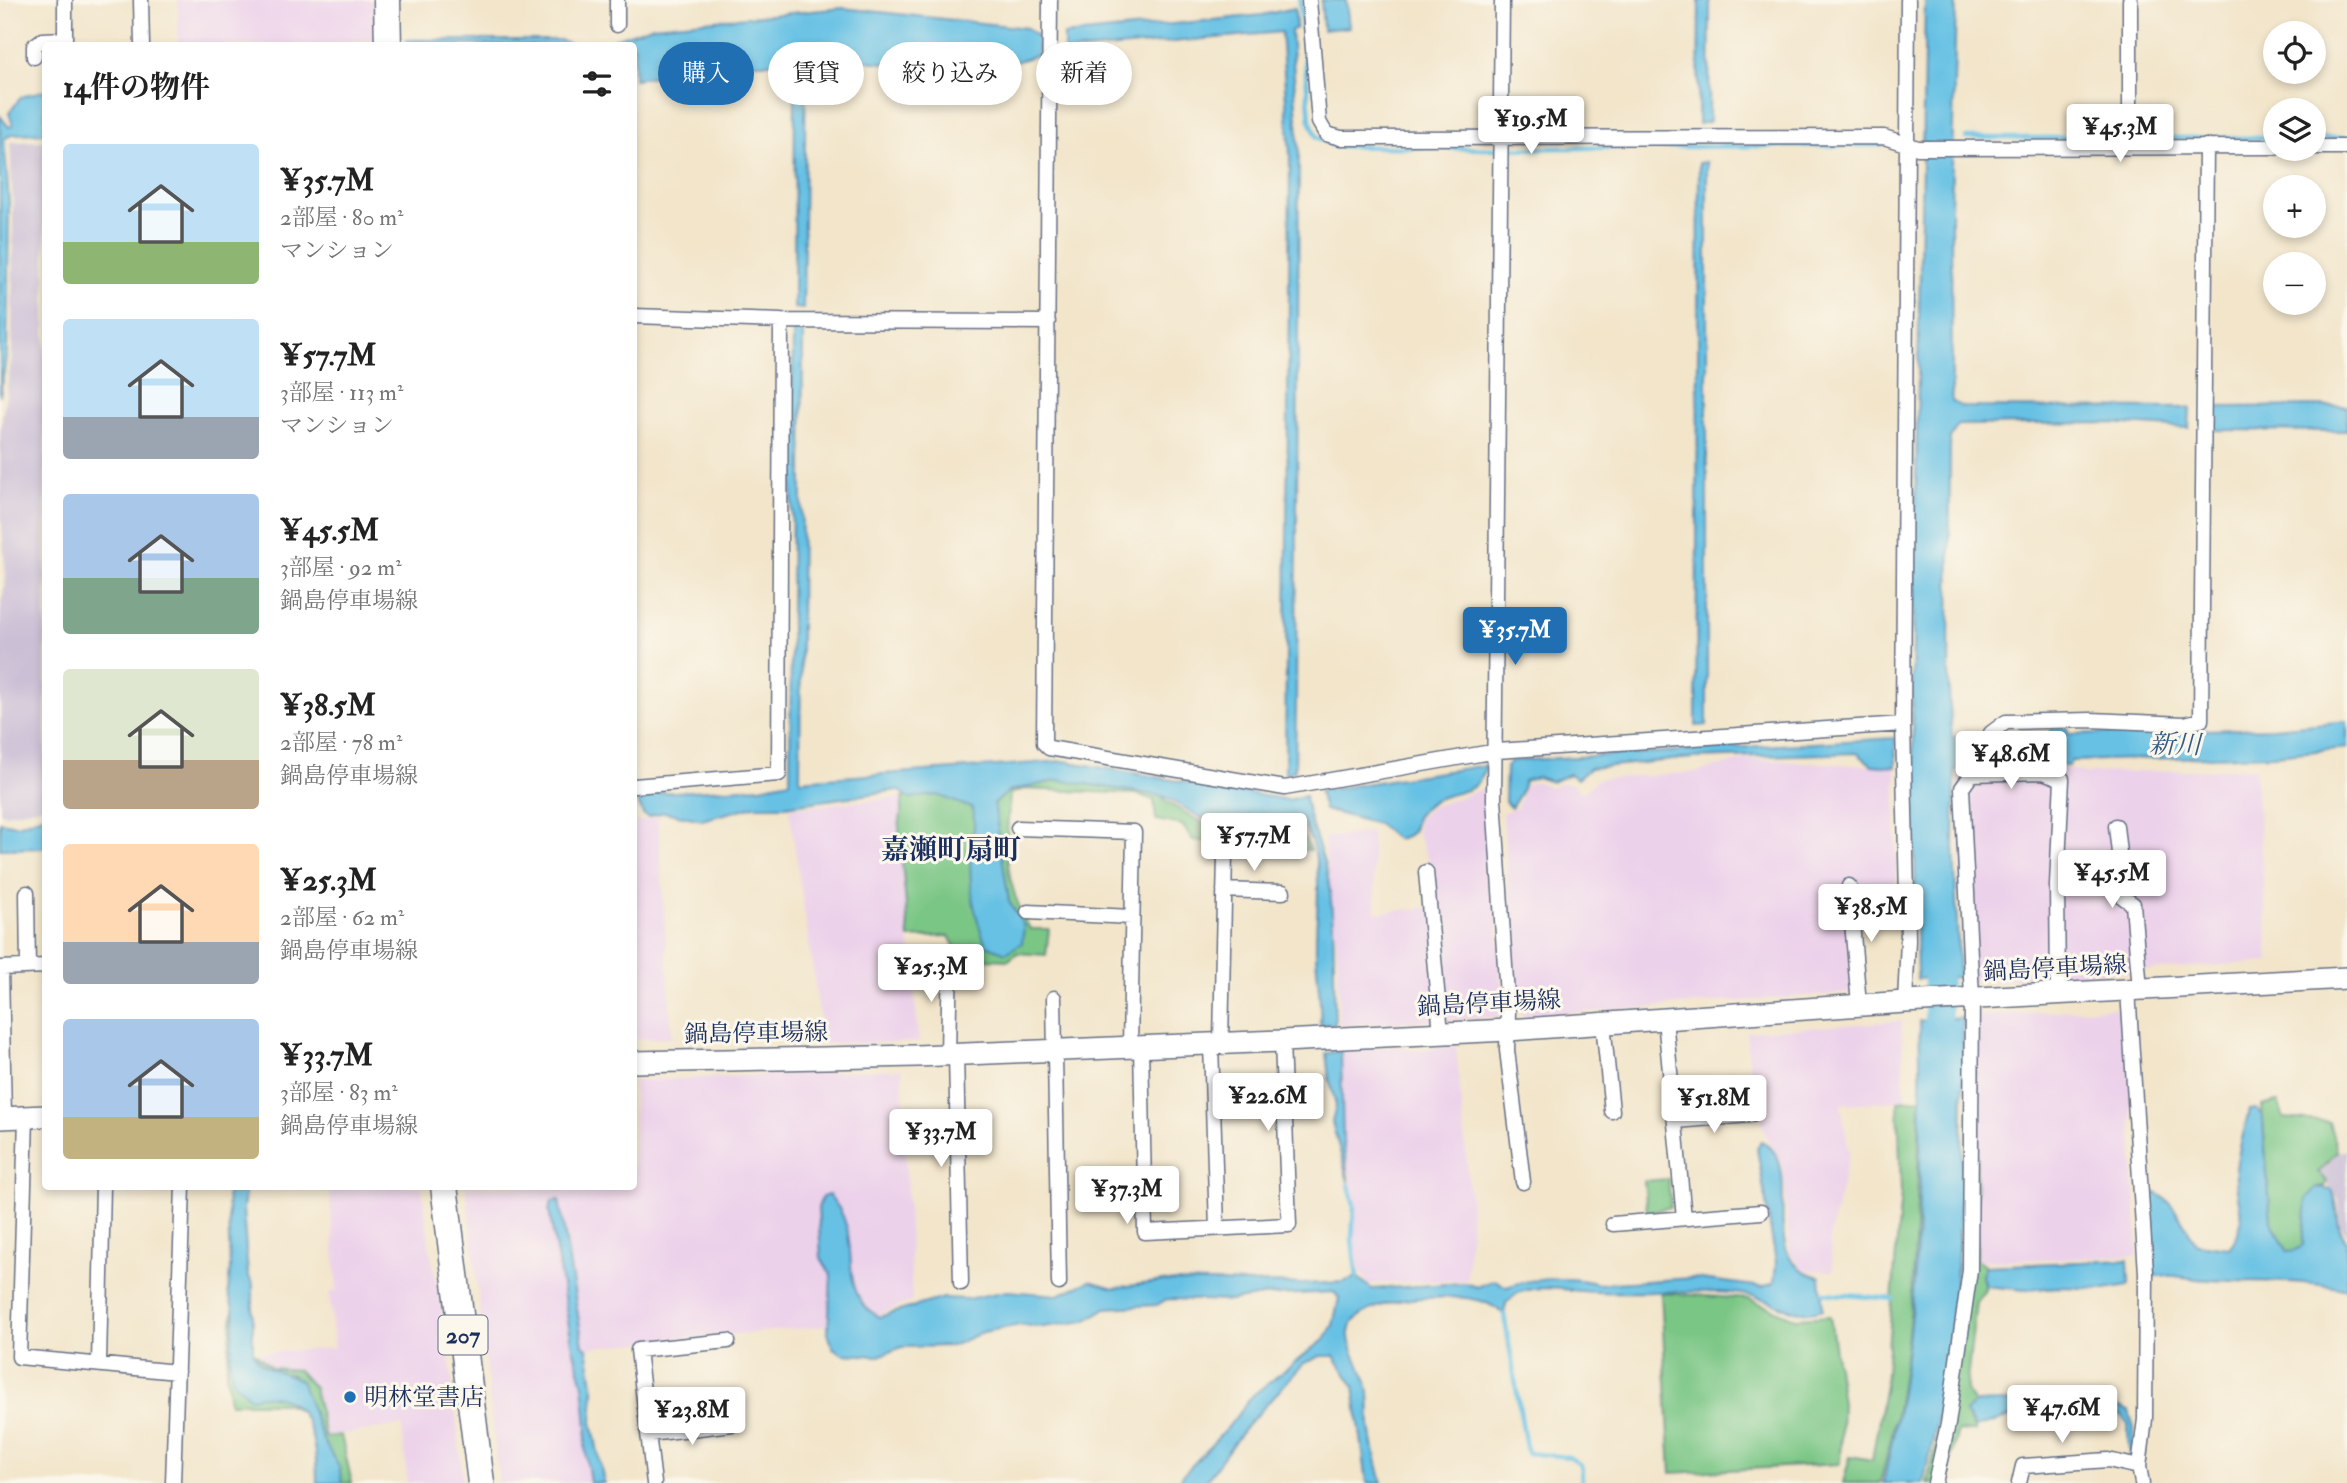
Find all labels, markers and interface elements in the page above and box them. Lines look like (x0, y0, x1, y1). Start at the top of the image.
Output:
map controls (2263, 21, 2326, 315)
button: locate (2263, 21, 2326, 84)
chip: 購入 (658, 42, 754, 105)
chip: 賃貸 (768, 42, 864, 105)
chip: 絞り込み (878, 42, 1022, 105)
chip: 新着 (1036, 42, 1132, 105)
icon: filters (578, 65, 616, 103)
text: 14件の物件 (63, 69, 210, 106)
pin: ¥19.5M (1474, 96, 1588, 156)
button: layers (2263, 98, 2326, 161)
text: ¥19.5M (1494, 104, 1568, 133)
pin: ¥45.3M (2063, 104, 2177, 164)
text: ¥45.3M (2083, 112, 2157, 141)
text: ¥35.7M (280, 162, 374, 199)
icon: home (119, 172, 203, 256)
button: + (2263, 175, 2326, 238)
text: 2部屋 · 80 m² (280, 203, 404, 232)
text: マンション (280, 236, 394, 265)
button: − (2263, 252, 2326, 315)
text: ¥57.7M (280, 337, 376, 374)
icon: home (119, 347, 203, 431)
text: 3部屋 · 113 m² (280, 378, 403, 407)
text: マンション (280, 411, 394, 440)
text: ¥45.5M (280, 512, 379, 549)
icon: home (119, 522, 203, 606)
text: 3部屋 · 92 m² (280, 553, 402, 582)
text: 鍋島停車場線 (280, 586, 418, 615)
pin: ¥35.7M (1458, 608, 1572, 667)
text: ¥35.7M (1479, 615, 1551, 644)
text: ¥38.5M (280, 687, 376, 724)
icon: home (119, 697, 203, 781)
text: 2部屋 · 78 m² (280, 728, 402, 757)
water label: 新川 (2149, 729, 2204, 762)
pin: ¥48.6M (1954, 732, 2068, 791)
text: ¥48.6M (1972, 739, 2050, 768)
text: 鍋島停車場線 (280, 761, 418, 790)
pin: ¥57.7M (1197, 814, 1311, 873)
text: ¥57.7M (1217, 821, 1291, 850)
district label: 嘉瀬町扇町 (881, 833, 1021, 868)
pin: ¥45.5M (2055, 850, 2169, 910)
text: ¥45.5M (2074, 858, 2150, 887)
text: ¥25.3M (280, 862, 377, 899)
icon: home (119, 872, 203, 956)
pin: ¥38.5M (1814, 884, 1928, 944)
text: ¥38.5M (1834, 892, 1908, 921)
text: 2部屋 · 62 m² (280, 903, 404, 932)
text: 鍋島停車場線 (280, 936, 418, 965)
pin: ¥25.3M (874, 944, 988, 1004)
street label: 鍋島停車場線 (1982, 949, 2128, 988)
text: ¥25.3M (894, 952, 968, 981)
street label: 鍋島停車場線 (1416, 984, 1562, 1023)
street label: 鍋島停車場線 (684, 1017, 828, 1050)
text: ¥33.7M (280, 1037, 373, 1074)
icon: home (119, 1047, 203, 1131)
pin: ¥22.6M (1211, 1074, 1325, 1133)
pin: ¥51.8M (1657, 1076, 1771, 1135)
text: 3部屋 · 83 m² (280, 1078, 398, 1107)
text: ¥22.6M (1229, 1081, 1307, 1110)
text: ¥51.8M (1677, 1083, 1751, 1112)
pin: ¥33.7M (884, 1110, 998, 1169)
text: 鍋島停車場線 (280, 1111, 418, 1140)
text: ¥33.7M (905, 1117, 977, 1146)
pin: ¥37.3M (1070, 1166, 1184, 1226)
text: ¥37.3M (1091, 1174, 1163, 1203)
road number: 207 (438, 1316, 488, 1354)
place label: 明林堂書店 (364, 1382, 484, 1413)
pin: ¥47.6M (2005, 1386, 2119, 1445)
pin: ¥23.8M (635, 1388, 749, 1447)
marker: 明林堂書店 (342, 1389, 358, 1405)
text: ¥47.6M (2023, 1393, 2101, 1422)
text: ¥23.8M (654, 1395, 730, 1424)

